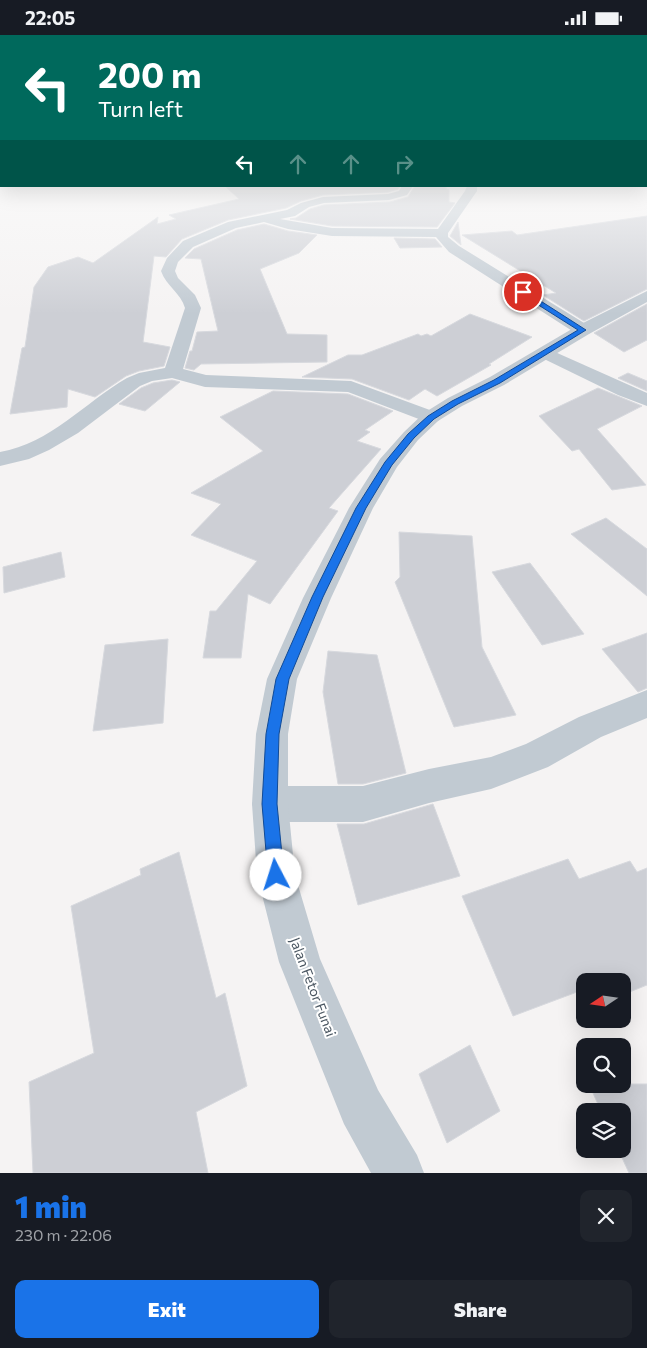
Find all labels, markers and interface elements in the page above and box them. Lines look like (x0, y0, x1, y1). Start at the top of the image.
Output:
text: 22:05 (25, 6, 75, 29)
text: 200 m (98, 52, 201, 95)
icon: left (15, 55, 80, 120)
text: Turn left (98, 95, 183, 122)
icon: left (231, 150, 259, 178)
icon: ahead (284, 150, 312, 178)
icon: ahead (337, 150, 365, 178)
icon: right (390, 150, 418, 178)
pin (502, 271, 544, 313)
icon: arrive (509, 278, 537, 306)
position arrow (249, 848, 301, 900)
street label: Jalan Fetor Funai (287, 935, 340, 1039)
north arrow (576, 973, 631, 1027)
map controls (576, 973, 631, 1158)
button: search (576, 1038, 631, 1093)
button: layers (576, 1103, 631, 1158)
text: 1 min (15, 1187, 87, 1224)
button: close (580, 1190, 632, 1242)
text: 230 m · 22:06 (15, 1225, 112, 1244)
button: Exit (15, 1280, 319, 1338)
button: Share (329, 1280, 632, 1338)

